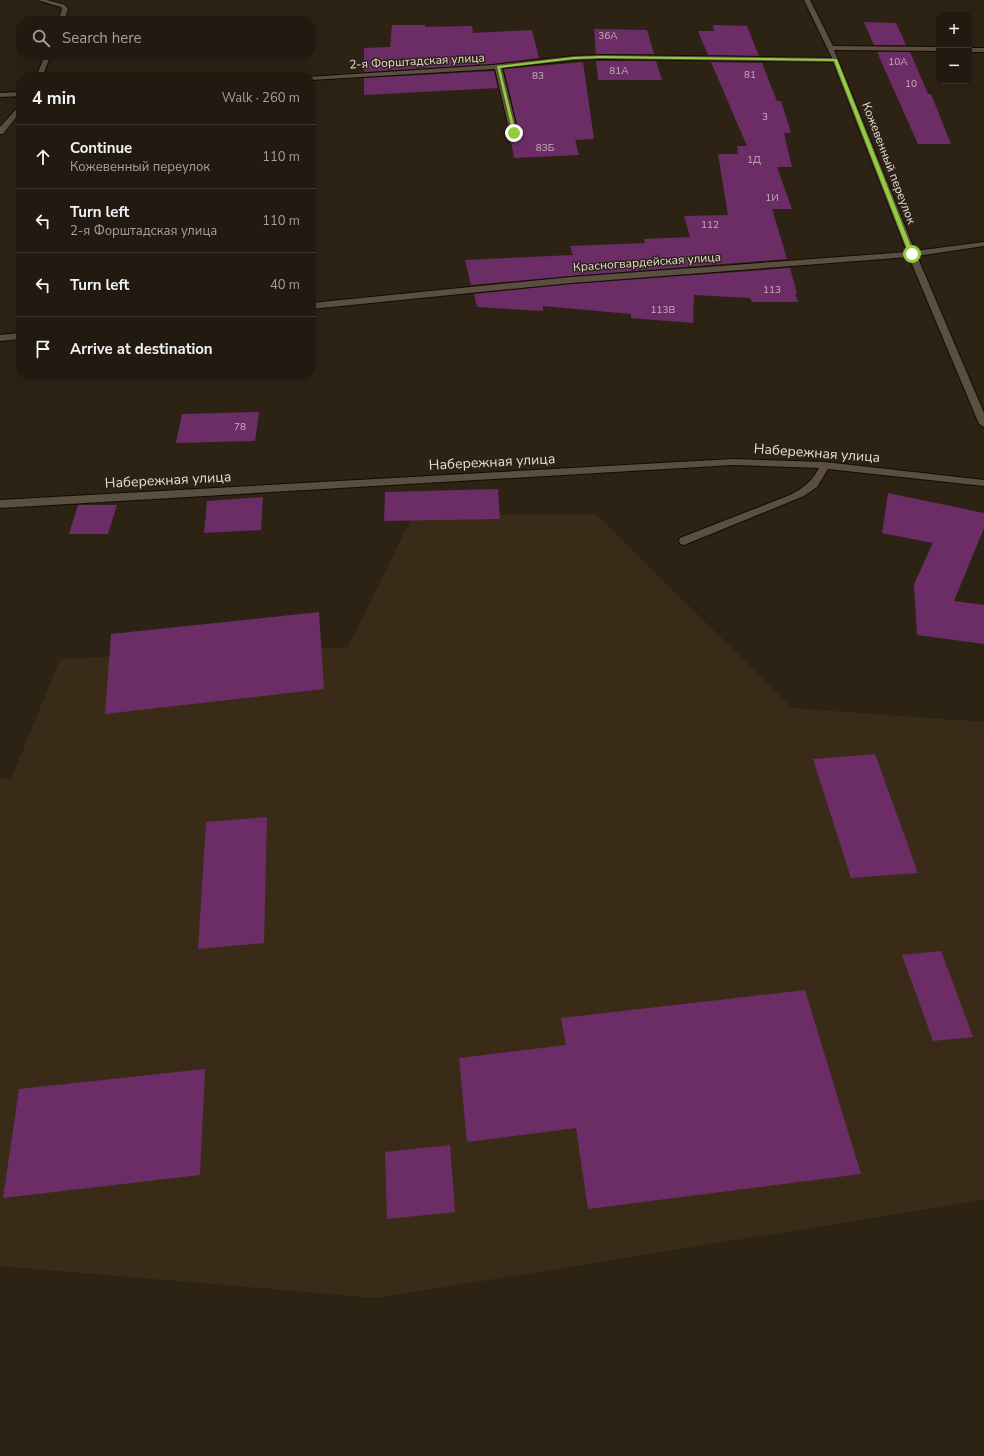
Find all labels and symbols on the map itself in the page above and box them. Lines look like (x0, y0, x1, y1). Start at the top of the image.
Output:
house number: 36А (598, 29, 618, 43)
street label: 2-я Форштадская улица (349, 49, 485, 73)
house number: 10А (888, 55, 908, 69)
house number: 81А (609, 64, 629, 78)
house number: 81 (744, 68, 756, 82)
house number: 83 (532, 69, 544, 83)
house number: 10 (905, 77, 917, 91)
street label: Кожевенный переулок (858, 100, 920, 227)
house number: 3 (762, 110, 768, 124)
route end (505, 124, 523, 142)
house number: 83Б (536, 141, 555, 155)
house number: 1Д (747, 153, 761, 167)
house number: 1И (765, 191, 779, 205)
house number: 112 (701, 218, 719, 232)
route start (903, 245, 921, 263)
street label: Красногвардейская улица (572, 249, 722, 275)
house number: 113 (763, 283, 781, 297)
house number: 113В (651, 303, 676, 317)
house number: 78 (234, 420, 246, 434)
street label: Набережная улица (753, 439, 881, 467)
street label: Набережная улица (428, 449, 556, 475)
street label: Набережная улица (104, 467, 232, 493)

